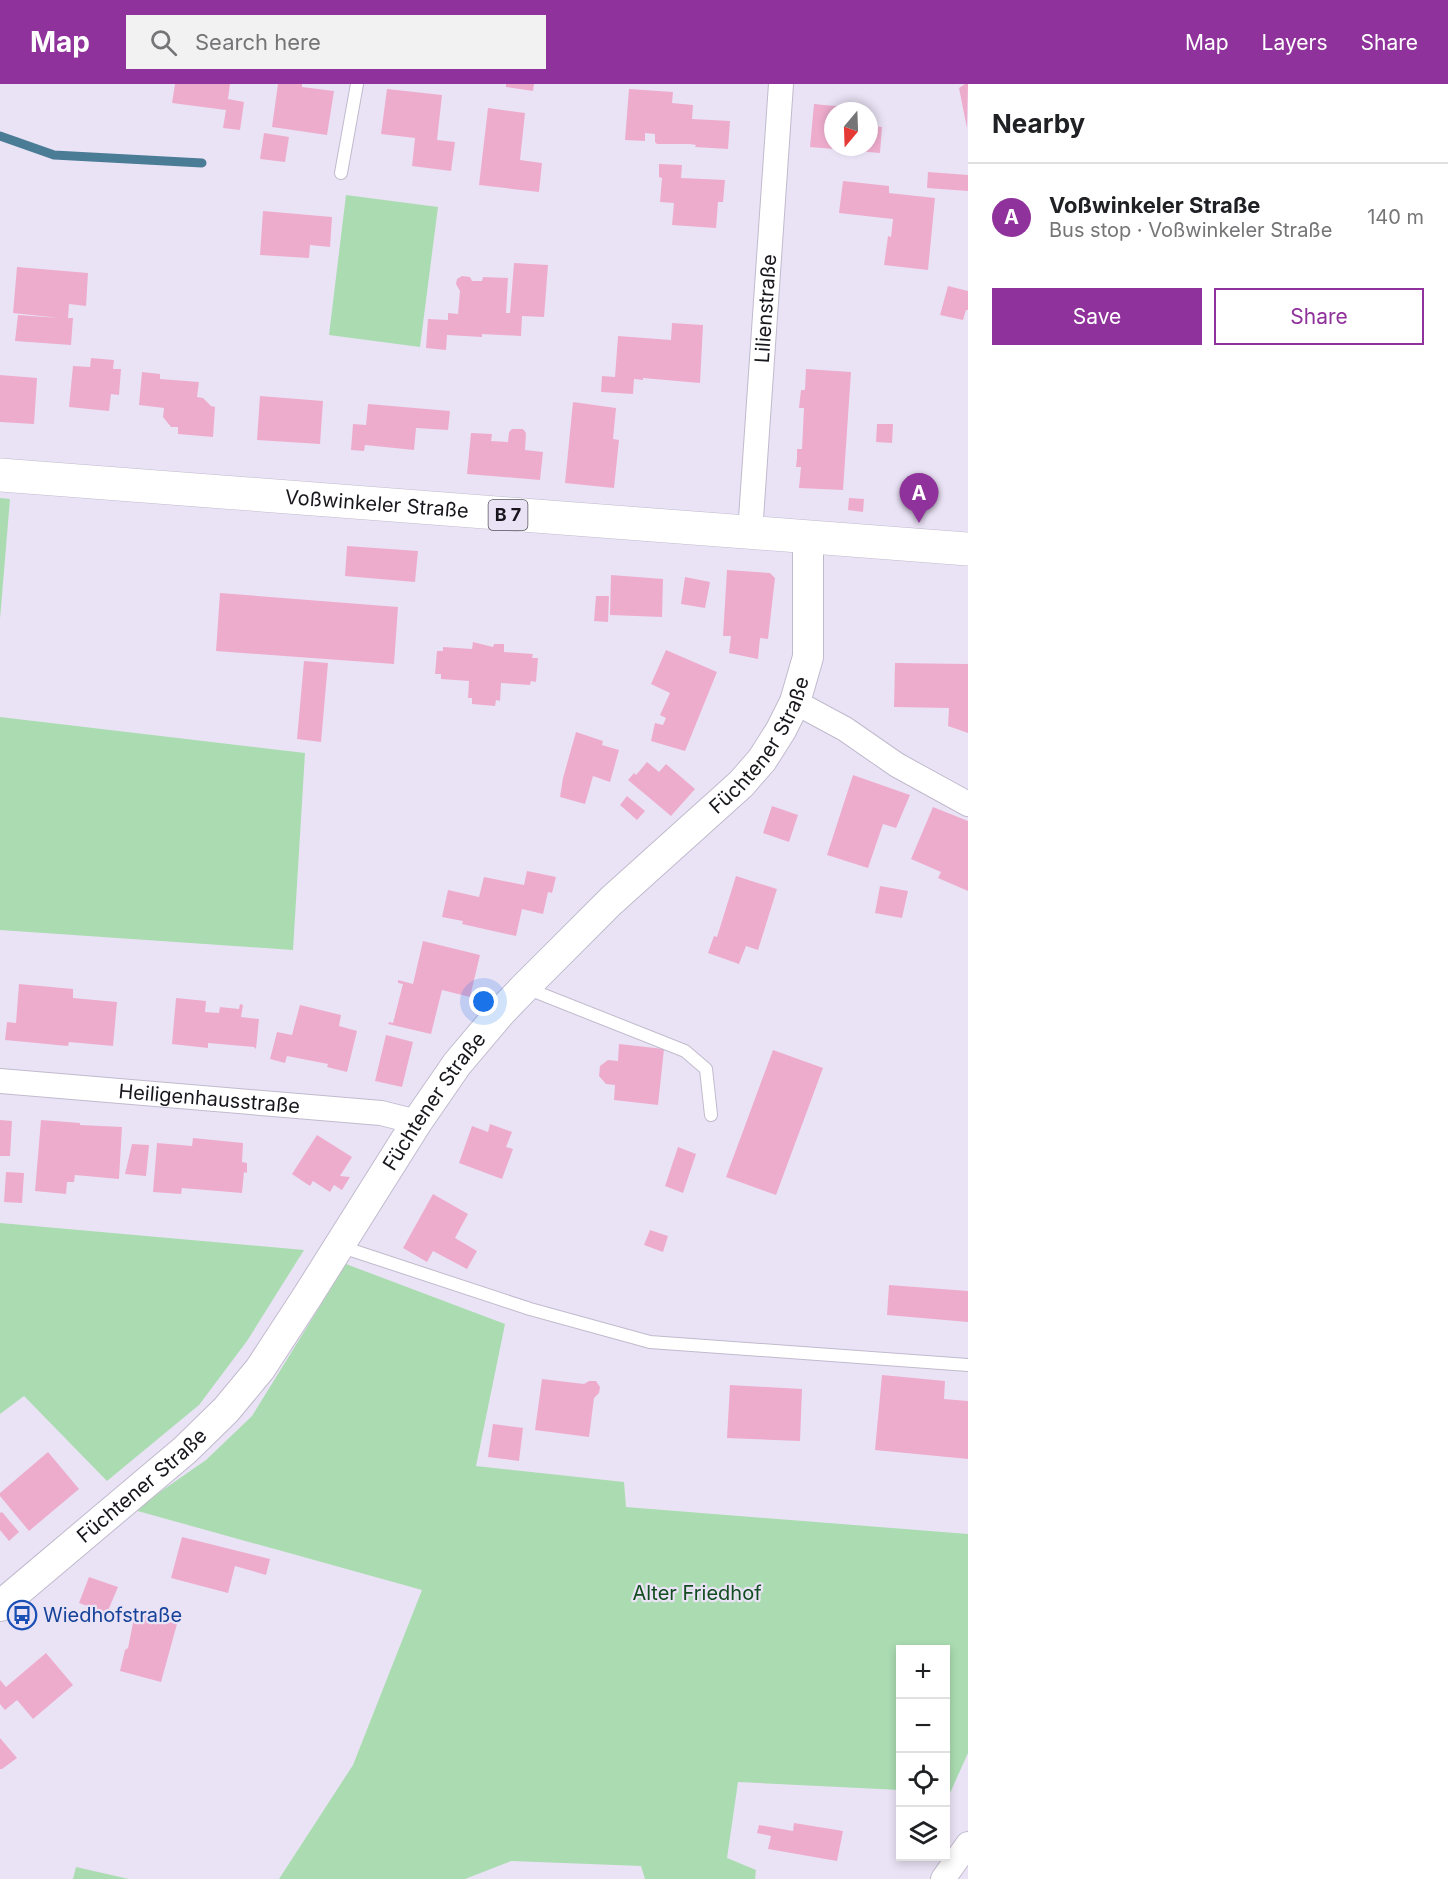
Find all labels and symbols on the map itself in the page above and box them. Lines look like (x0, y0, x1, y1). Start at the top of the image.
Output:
north arrow (824, 102, 878, 156)
street label: Lilienstraße (750, 253, 781, 364)
pin: A (900, 474, 938, 523)
street label: Voßwinkeler Straße (284, 485, 470, 523)
road number: B 7 (488, 500, 528, 530)
street label: Füchtener Straße (704, 674, 814, 819)
your location (469, 987, 498, 1016)
street label: Füchtener Straße (378, 1027, 491, 1175)
street label: Heiligenhausstraße (117, 1079, 301, 1118)
street label: Füchtener Straße (72, 1424, 212, 1548)
park label: Alter Friedhof (632, 1581, 762, 1605)
bus stop icon: Wiedhofstraße (6, 1599, 38, 1631)
place label: Wiedhofstraße (43, 1603, 182, 1627)

